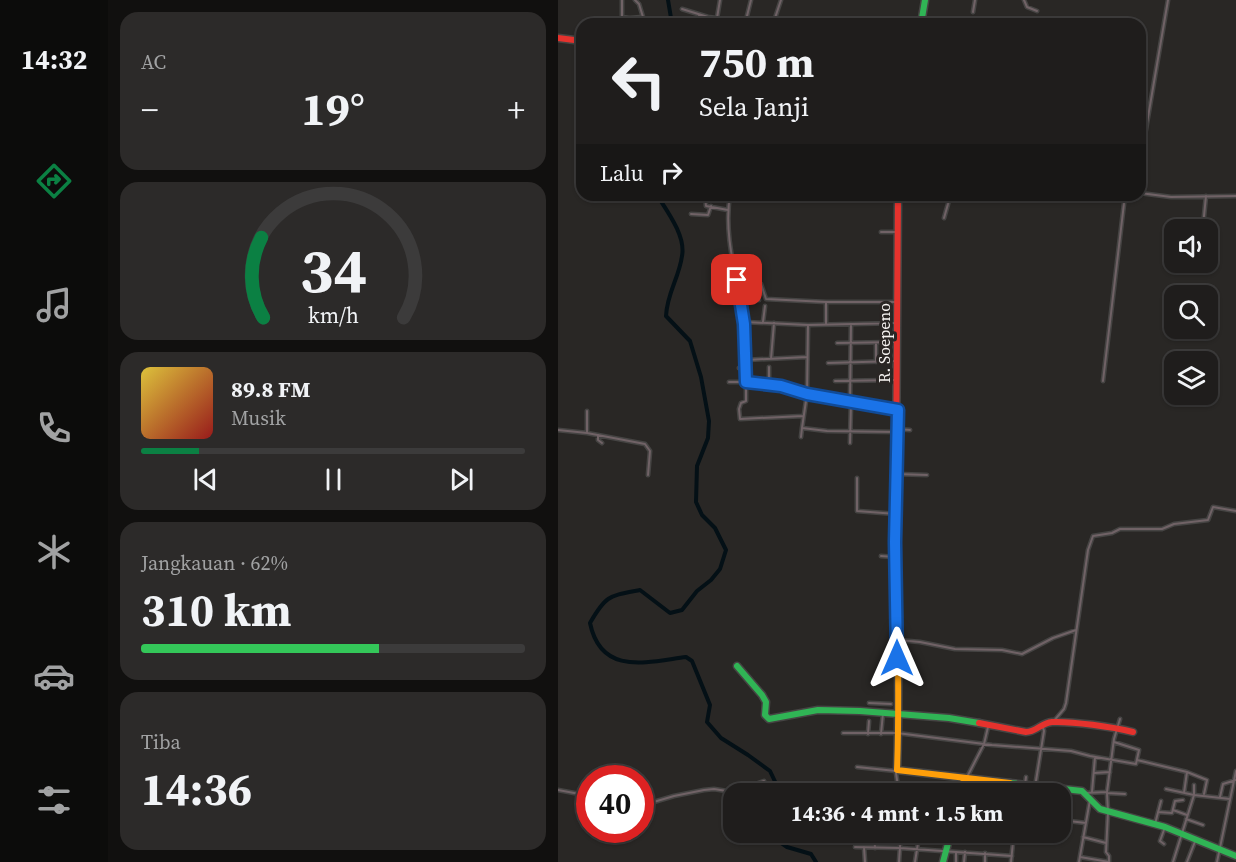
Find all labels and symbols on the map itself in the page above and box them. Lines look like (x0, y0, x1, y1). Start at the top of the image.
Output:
pin (711, 254, 762, 305)
street label: R. Soepeno (873, 303, 895, 383)
position arrow (865, 626, 929, 690)
speed limit sign: 40 (576, 765, 654, 843)

